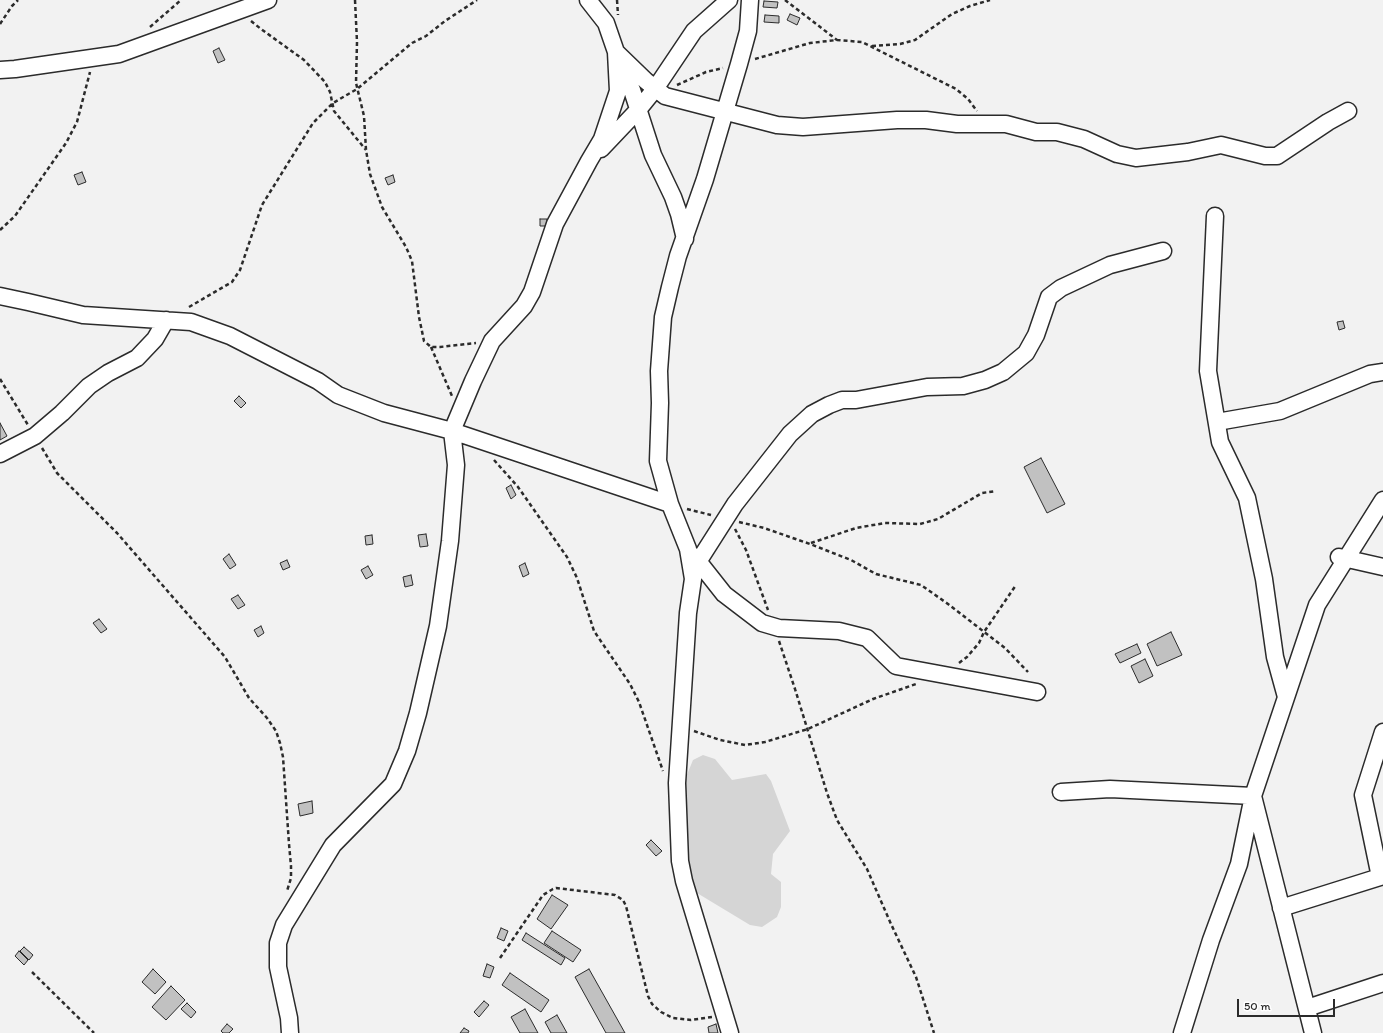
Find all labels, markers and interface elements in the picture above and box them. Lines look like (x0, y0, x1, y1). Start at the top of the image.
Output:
scale bar (1239, 991, 1337, 1017)
text: 50 m (1244, 999, 1270, 1013)

